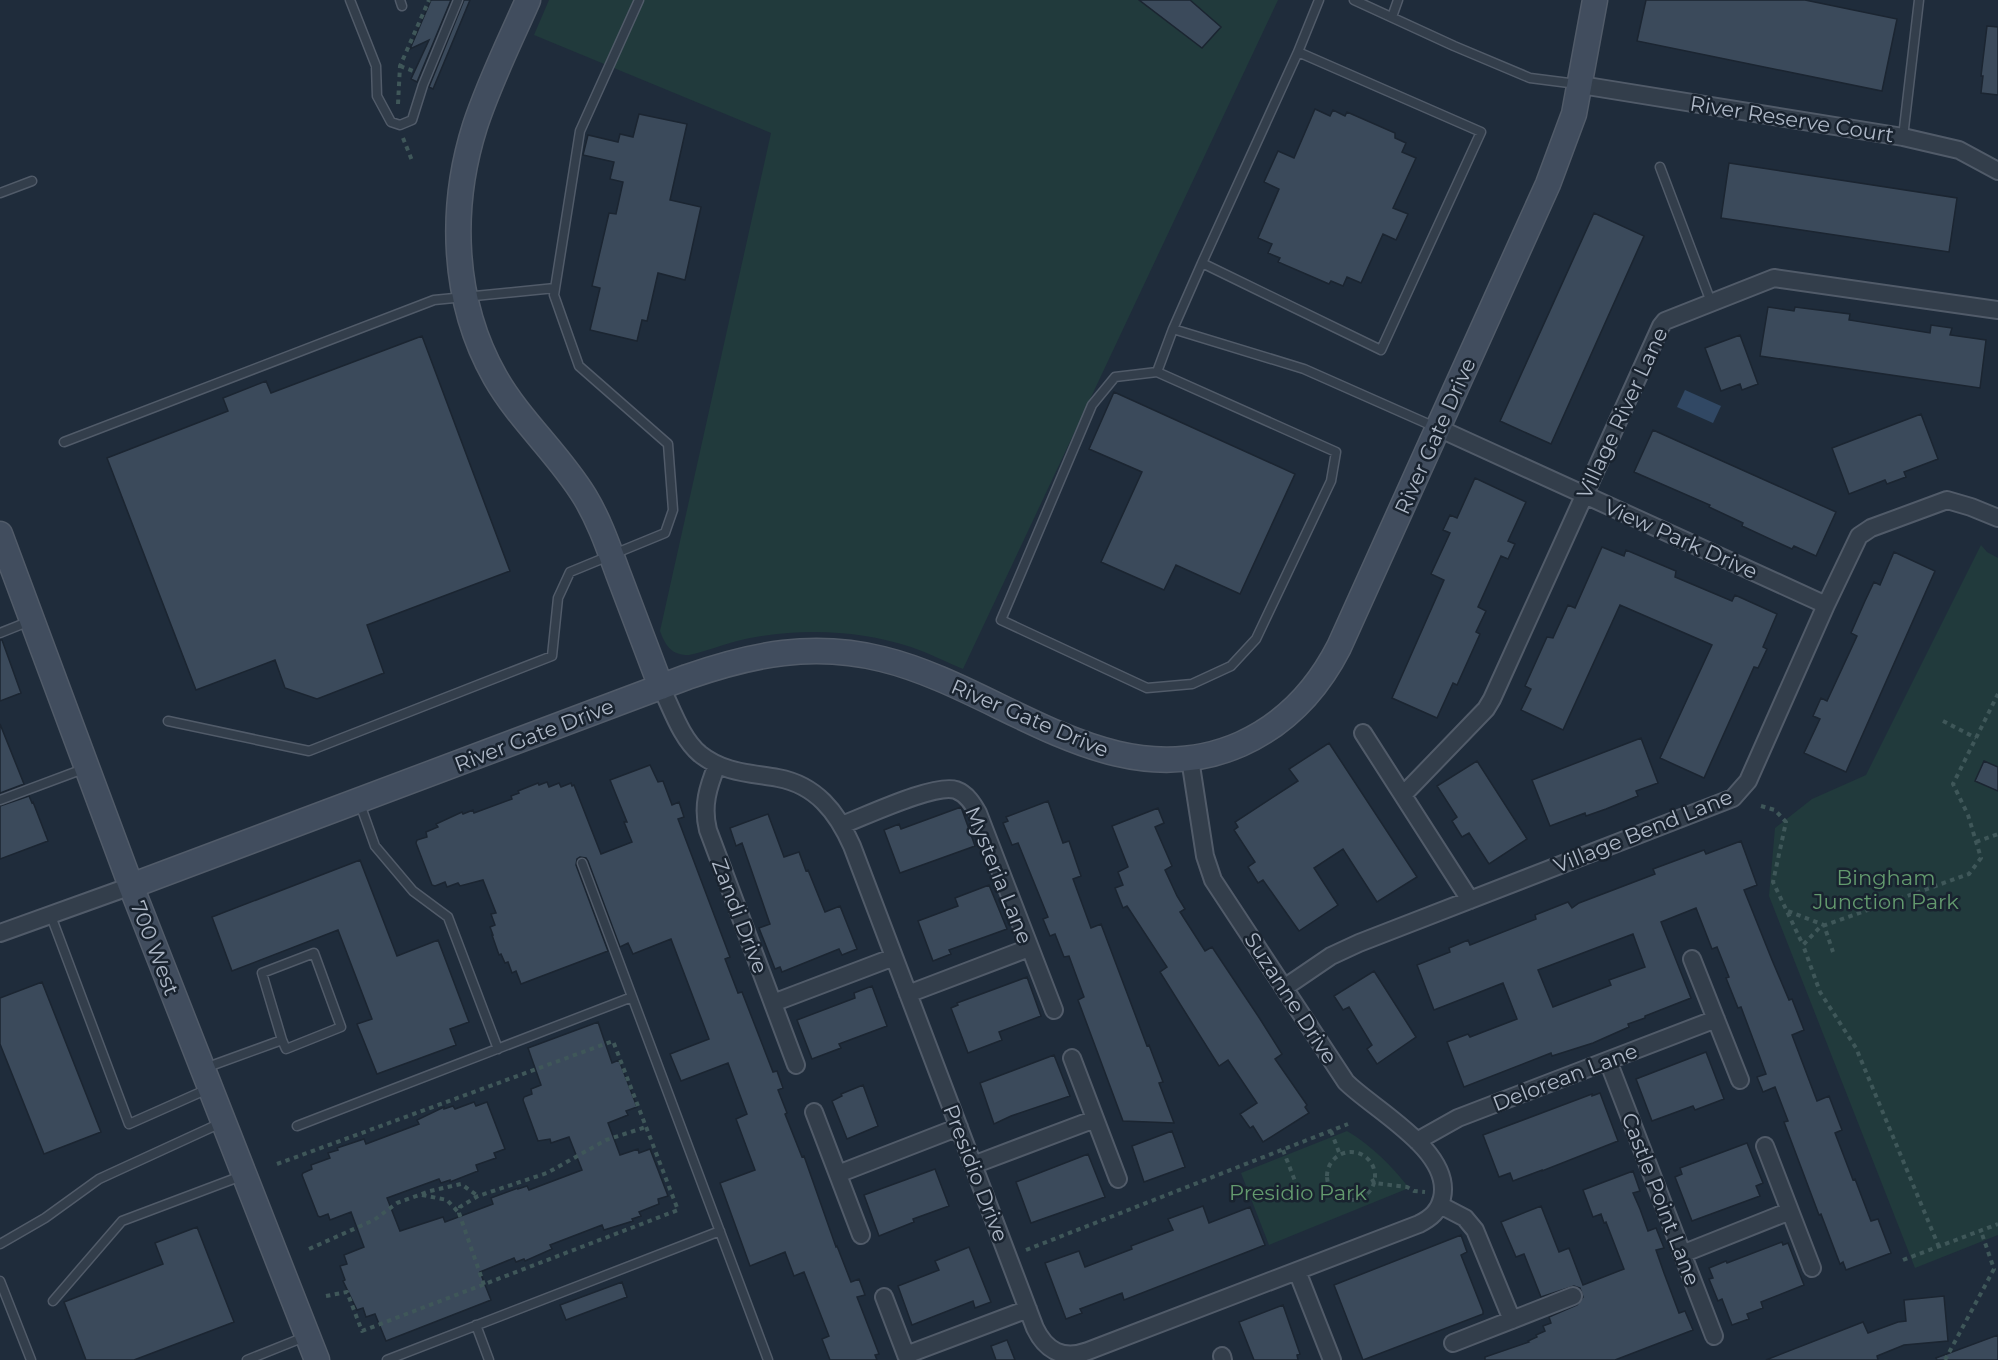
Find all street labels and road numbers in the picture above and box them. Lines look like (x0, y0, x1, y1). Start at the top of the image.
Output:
street label: River Reserve Court (1688, 91, 1896, 147)
street label: Village River Lane (1571, 323, 1673, 503)
street label: River Gate Drive (1389, 354, 1481, 518)
street label: View Park Drive (1601, 494, 1761, 584)
street label: River Gate Drive (948, 674, 1112, 762)
street label: River Gate Drive (451, 693, 617, 777)
street label: Village Bend Lane (1550, 784, 1736, 878)
street label: Mysteria Lane (960, 803, 1038, 947)
street label: Zandi Drive (707, 855, 773, 977)
street label: 700 West (126, 897, 184, 999)
street label: Suzanne Drive (1239, 928, 1343, 1068)
street label: Delorean Lane (1489, 1038, 1641, 1116)
street label: Presidio Drive (938, 1101, 1014, 1245)
street label: Castle Point Lane (1617, 1109, 1705, 1289)

